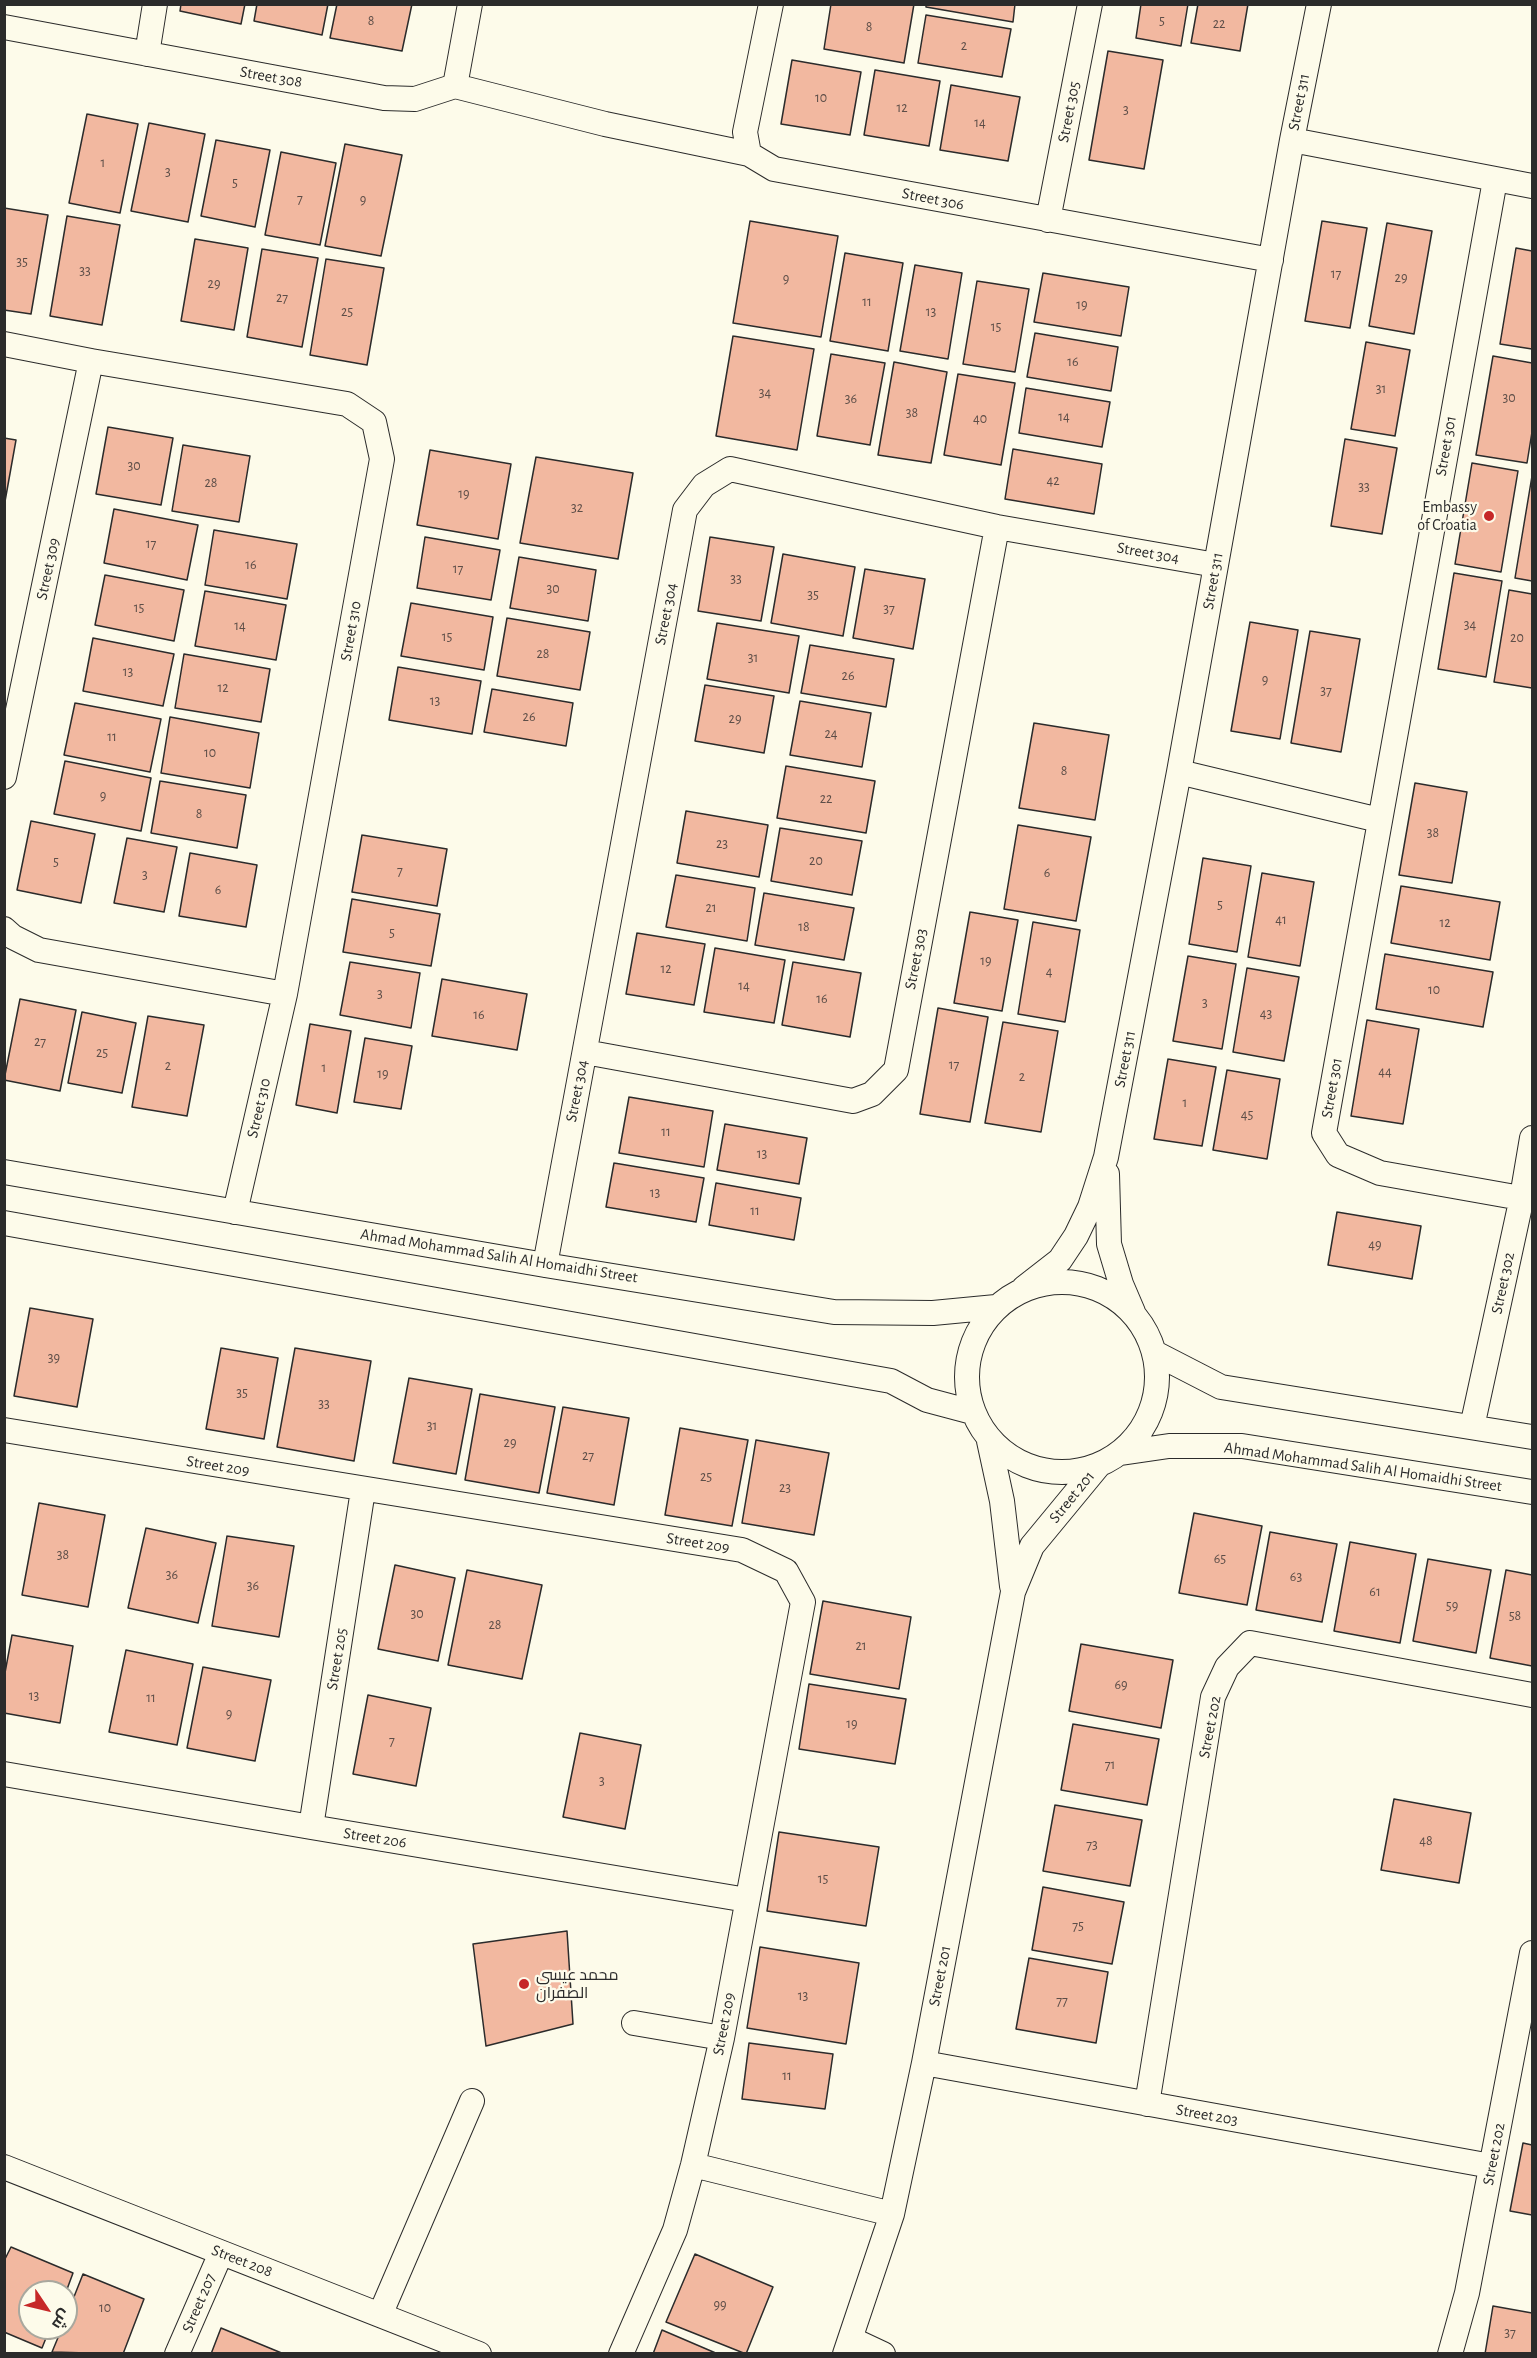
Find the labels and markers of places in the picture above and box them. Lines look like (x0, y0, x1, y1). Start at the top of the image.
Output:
place label: Embassy of Croatia (1417, 497, 1477, 535)
marker: Embassy of Croatia (1482, 509, 1496, 523)
place label: محمد عيسى الصفران (536, 1965, 618, 2003)
marker: محمد عيسى الصفران (517, 1977, 531, 1991)

